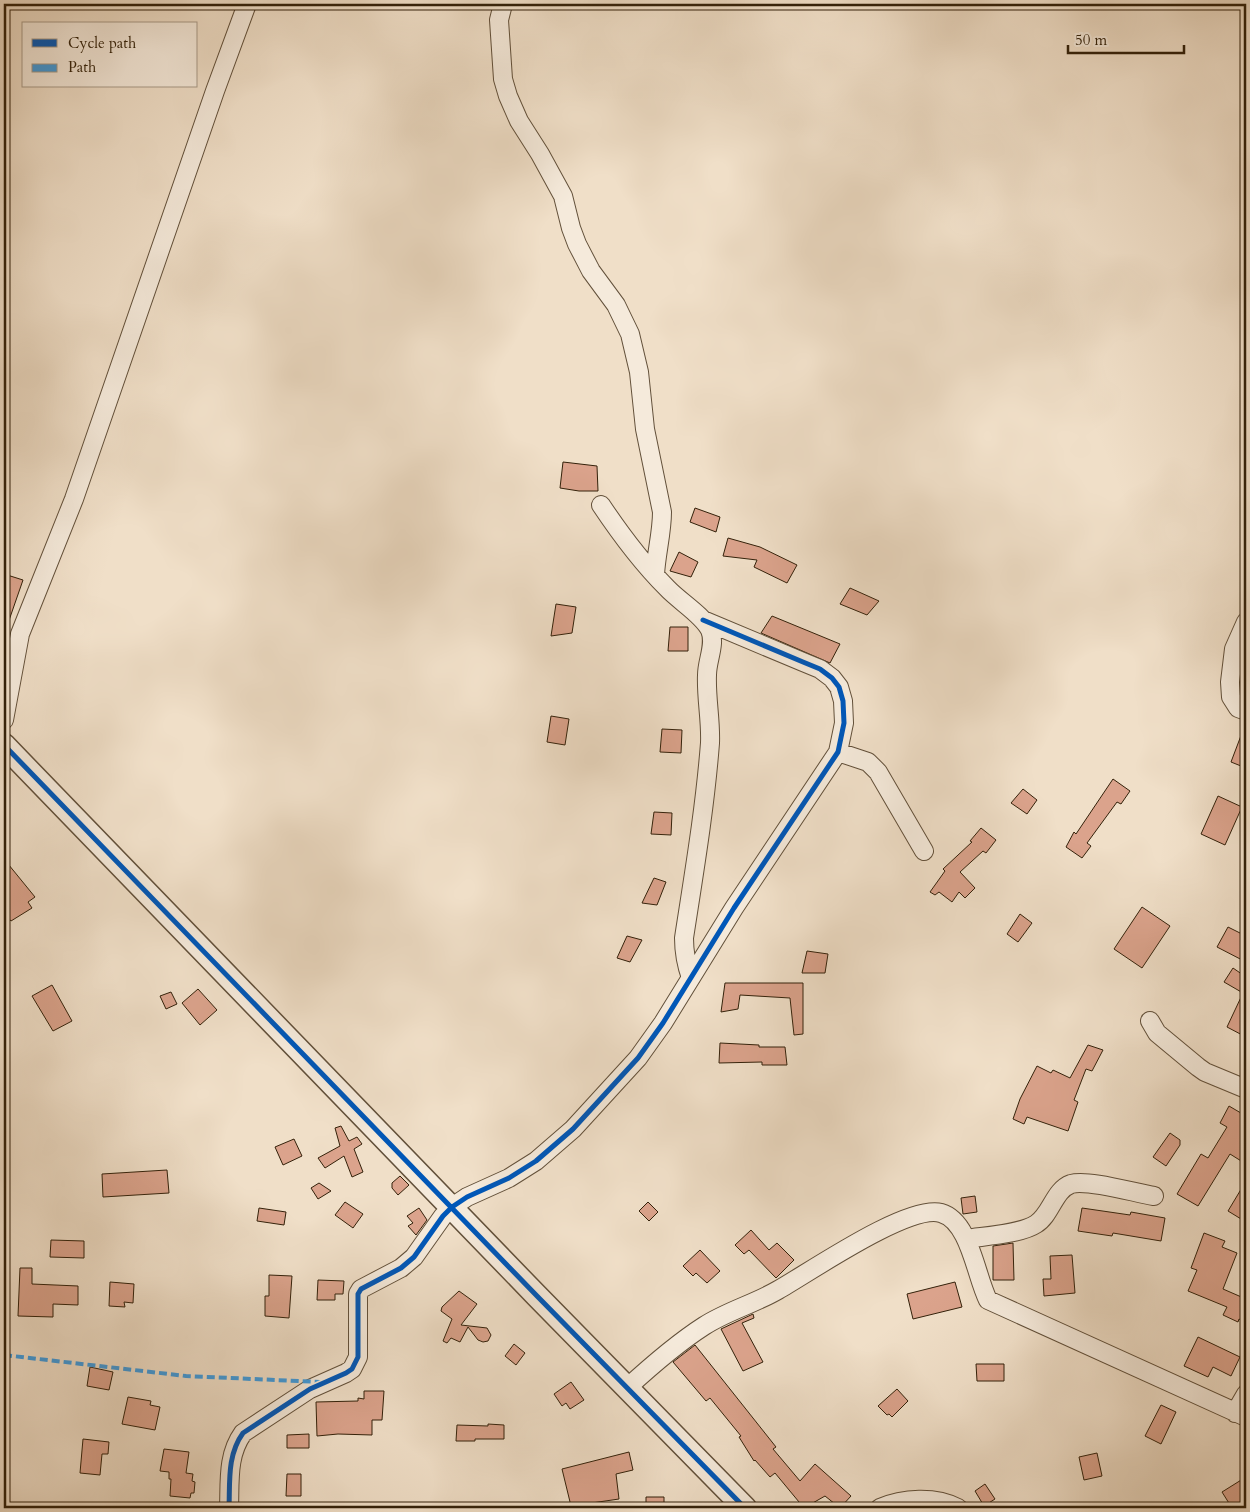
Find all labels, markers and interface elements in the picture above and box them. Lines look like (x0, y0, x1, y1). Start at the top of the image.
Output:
legend (22, 22, 198, 88)
scale bar (1068, 22, 1184, 54)
text: 50 m (1075, 30, 1107, 50)
text: Cycle path (68, 33, 137, 53)
text: Path (68, 57, 97, 77)

